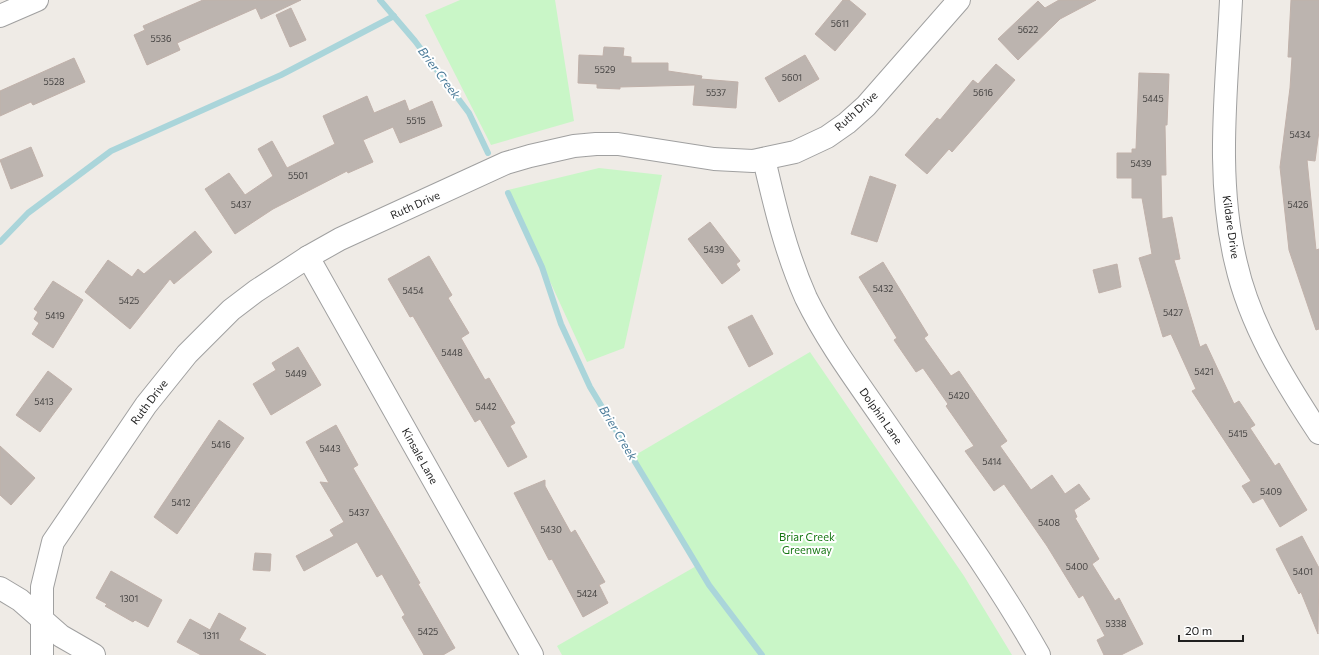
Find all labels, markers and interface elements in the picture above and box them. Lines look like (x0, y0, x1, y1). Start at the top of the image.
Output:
house number: 5611 (831, 18, 849, 29)
house number: 5622 (1018, 24, 1038, 35)
house number: 5536 (151, 33, 171, 44)
water label: Brier Creek (416, 44, 464, 101)
house number: 5529 (595, 64, 615, 75)
house number: 5601 (782, 72, 802, 83)
house number: 5528 (44, 76, 64, 87)
house number: 5537 (706, 87, 726, 98)
house number: 5616 (973, 87, 993, 98)
street label: Ruth Drive (832, 88, 880, 133)
house number: 5445 (1142, 93, 1164, 104)
house number: 5515 (406, 115, 426, 126)
house number: 5434 (1289, 129, 1311, 140)
house number: 5439 (1130, 158, 1152, 169)
house number: 5501 (288, 170, 308, 181)
street label: Ruth Drive (388, 188, 442, 221)
street label: Kildare Drive (1221, 194, 1242, 260)
house number: 5437 (231, 199, 251, 210)
house number: 5426 (1288, 199, 1308, 210)
house number: 5439 (703, 244, 725, 255)
house number: 5432 (873, 283, 893, 294)
house number: 5454 (402, 285, 424, 296)
house number: 5425 (119, 295, 139, 306)
house number: 5427 (1163, 307, 1183, 318)
house number: 5419 (45, 310, 65, 321)
house number: 5448 (441, 347, 463, 358)
house number: 5421 (1194, 366, 1214, 377)
house number: 5449 (285, 368, 307, 379)
street label: Ruth Drive (127, 376, 170, 427)
street label: Dolphin Lane (857, 385, 906, 447)
house number: 5420 (948, 390, 970, 401)
house number: 5413 (34, 396, 54, 407)
house number: 5442 (476, 401, 496, 412)
water label: Brier Creek (597, 403, 641, 463)
street label: Kinsale Lane (400, 425, 441, 486)
house number: 5415 (1228, 428, 1248, 439)
house number: 5416 (211, 439, 231, 450)
house number: 5443 (319, 443, 341, 454)
house number: 5414 (982, 456, 1002, 467)
house number: 5409 (1260, 486, 1282, 497)
house number: 5412 (171, 497, 191, 508)
house number: 5437 (349, 507, 369, 518)
house number: 5408 (1038, 517, 1060, 528)
house number: 5430 (540, 524, 562, 535)
park label: Briar Creek Greenway (779, 530, 835, 556)
house number: 5400 (1066, 561, 1088, 572)
house number: 5401 (1293, 566, 1313, 577)
house number: 5424 (577, 588, 598, 599)
house number: 1301 (120, 593, 138, 604)
scale bar (1179, 617, 1243, 643)
house number: 5338 (1106, 618, 1126, 629)
text: 20 m (1185, 623, 1212, 637)
house number: 5425 (418, 626, 438, 637)
house number: 1311 (203, 630, 219, 641)

